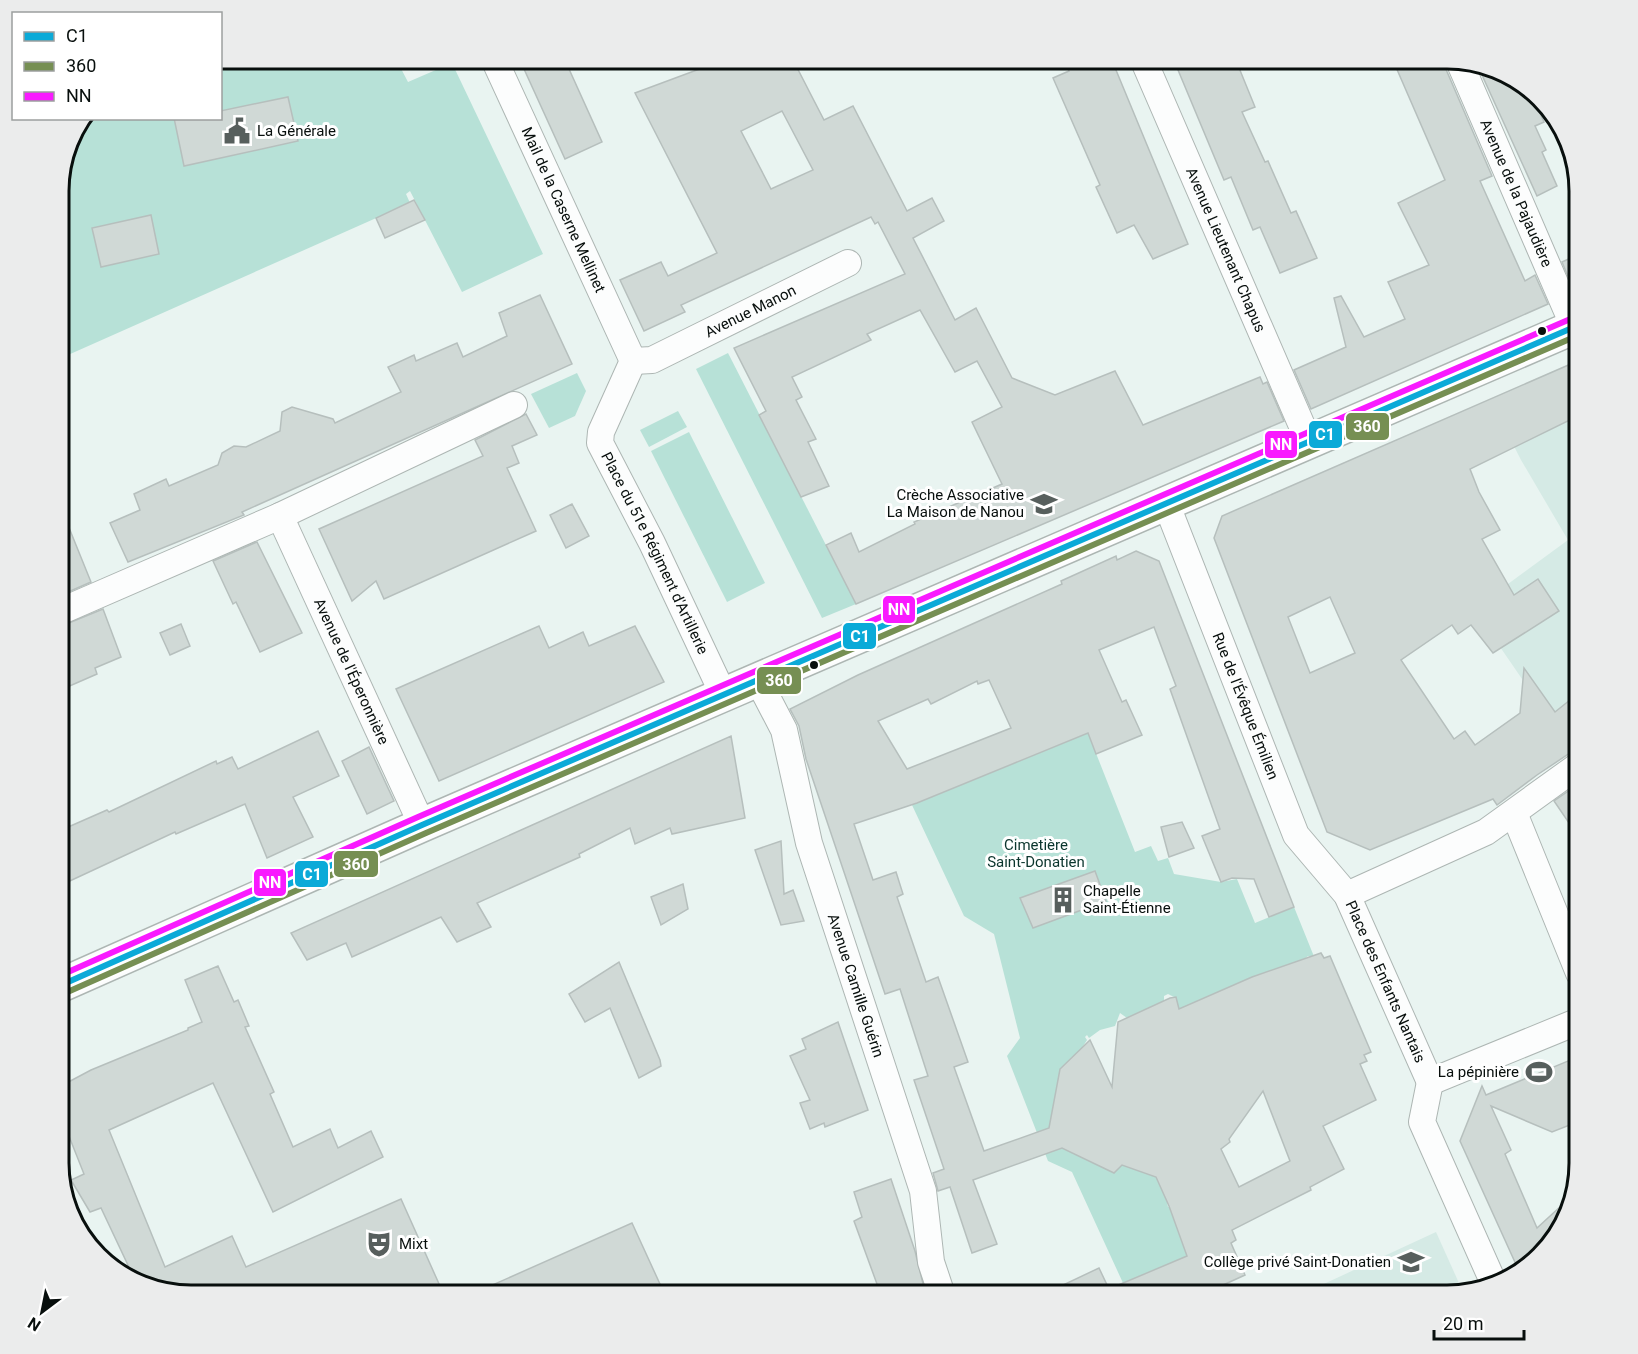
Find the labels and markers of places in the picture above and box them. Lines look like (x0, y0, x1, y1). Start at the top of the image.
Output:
public building icon: La Générale (222, 116, 252, 146)
place label: La Générale (257, 122, 336, 140)
unlabelled marker (1536, 325, 1548, 337)
place label: Crèche Associative La Maison de Nanou (887, 486, 1024, 521)
school or university icon: Crèche Associative La Maison de Nanou (1029, 489, 1059, 519)
unlabelled marker (808, 659, 820, 671)
place label: Chapelle Saint-Étienne (1083, 882, 1171, 917)
building icon: Chapelle Saint-Étienne (1048, 885, 1078, 915)
sports icon: La pépinière (1524, 1057, 1554, 1087)
place label: La pépinière (1438, 1063, 1519, 1081)
theatre icon: Mixt (364, 1229, 394, 1259)
place label: Mixt (399, 1235, 428, 1253)
school or university icon: Collège privé Saint-Donatien (1396, 1247, 1426, 1277)
place label: Collège privé Saint-Donatien (1204, 1253, 1391, 1271)

